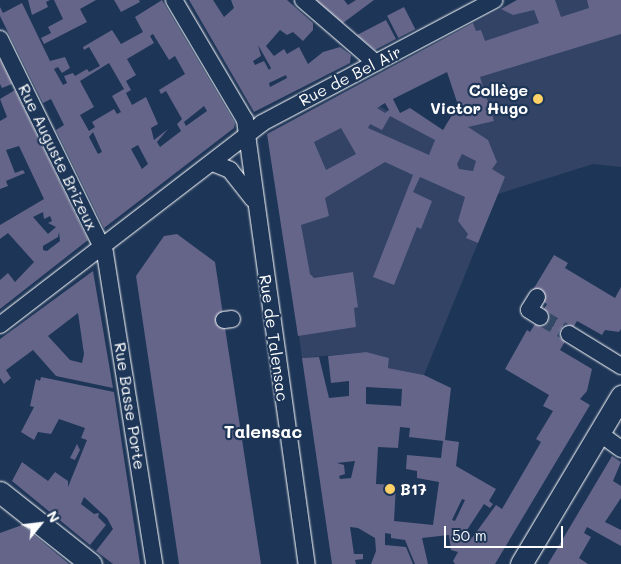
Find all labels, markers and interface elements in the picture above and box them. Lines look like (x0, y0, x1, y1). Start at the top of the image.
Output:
street label: Rue de Bel Air (296, 42, 404, 110)
place label: Collège Victor Hugo (430, 80, 528, 118)
street label: Rue Auguste Brizeux (14, 81, 102, 233)
marker: Collège Victor Hugo (532, 93, 544, 105)
street label: Rue de Talensac (256, 273, 292, 403)
street label: Rue Basse Porte (110, 341, 150, 471)
district label: Talensac (224, 420, 302, 442)
place label: B17 (400, 479, 427, 499)
marker: B17 (384, 483, 396, 495)
north arrow (15, 499, 65, 549)
text: N (43, 507, 64, 526)
scale bar (446, 516, 565, 548)
text: 50 m (452, 525, 487, 545)

